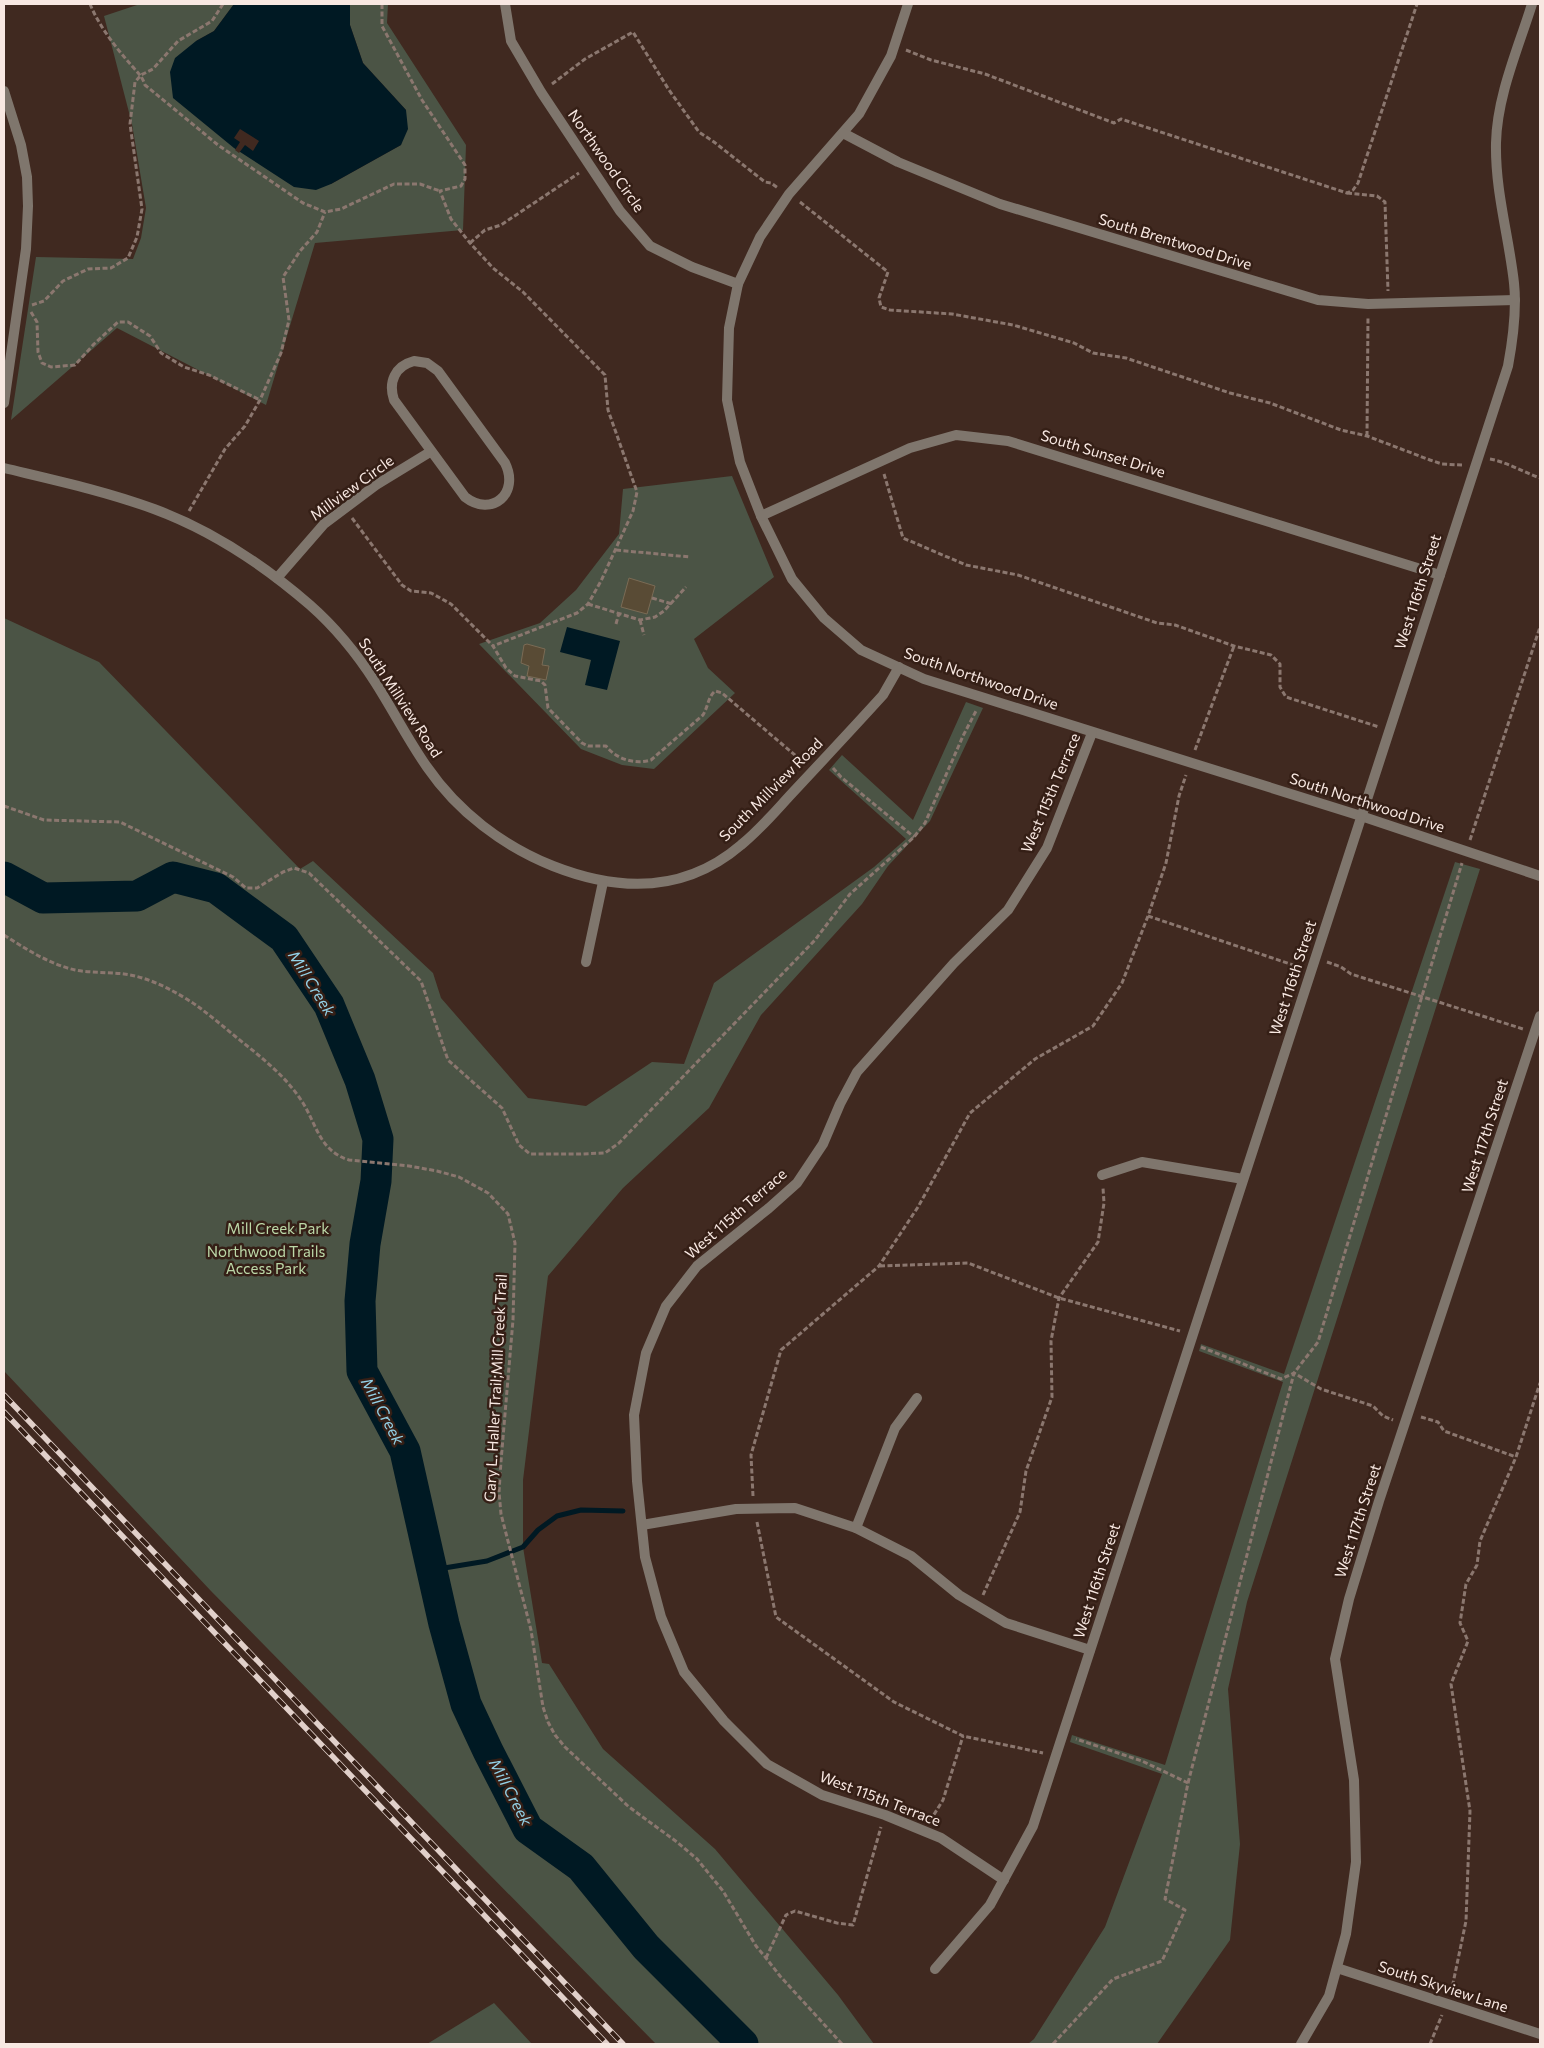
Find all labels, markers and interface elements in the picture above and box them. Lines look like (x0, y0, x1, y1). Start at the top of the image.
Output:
street label: Northwood Circle (565, 106, 649, 215)
street label: South Brentwood Drive (1097, 209, 1254, 273)
street label: South Sunset Drive (1039, 426, 1168, 481)
street label: Millview Circle (306, 451, 397, 524)
street label: West 116th Street (1390, 532, 1444, 651)
street label: South Millview Road (355, 634, 446, 761)
street label: South Northwood Drive (902, 643, 1061, 713)
street label: West 115th Terrace (1017, 730, 1083, 855)
street label: South Millview Road (715, 734, 826, 845)
street label: South Northwood Drive (1287, 768, 1447, 836)
street label: West 116th Street (1265, 918, 1319, 1037)
water label: Mill Creek (285, 947, 340, 1019)
street label: West 117th Street (1457, 1076, 1511, 1195)
street label: West 115th Terrace (681, 1164, 790, 1262)
park label: Mill Creek Park (227, 1219, 329, 1237)
park label: Northwood Trails Access Park (207, 1242, 325, 1277)
street label: Gary L. Haller Trail;Mill Creek Trail (480, 1273, 510, 1502)
water label: Mill Creek (358, 1374, 409, 1448)
street label: West 117th Street (1330, 1461, 1384, 1580)
street label: West 116th Street (1069, 1521, 1123, 1640)
water label: Mill Creek (486, 1755, 537, 1829)
street label: West 115th Terrace (817, 1767, 944, 1830)
street label: South Skyview Lane (1376, 1957, 1511, 2016)

